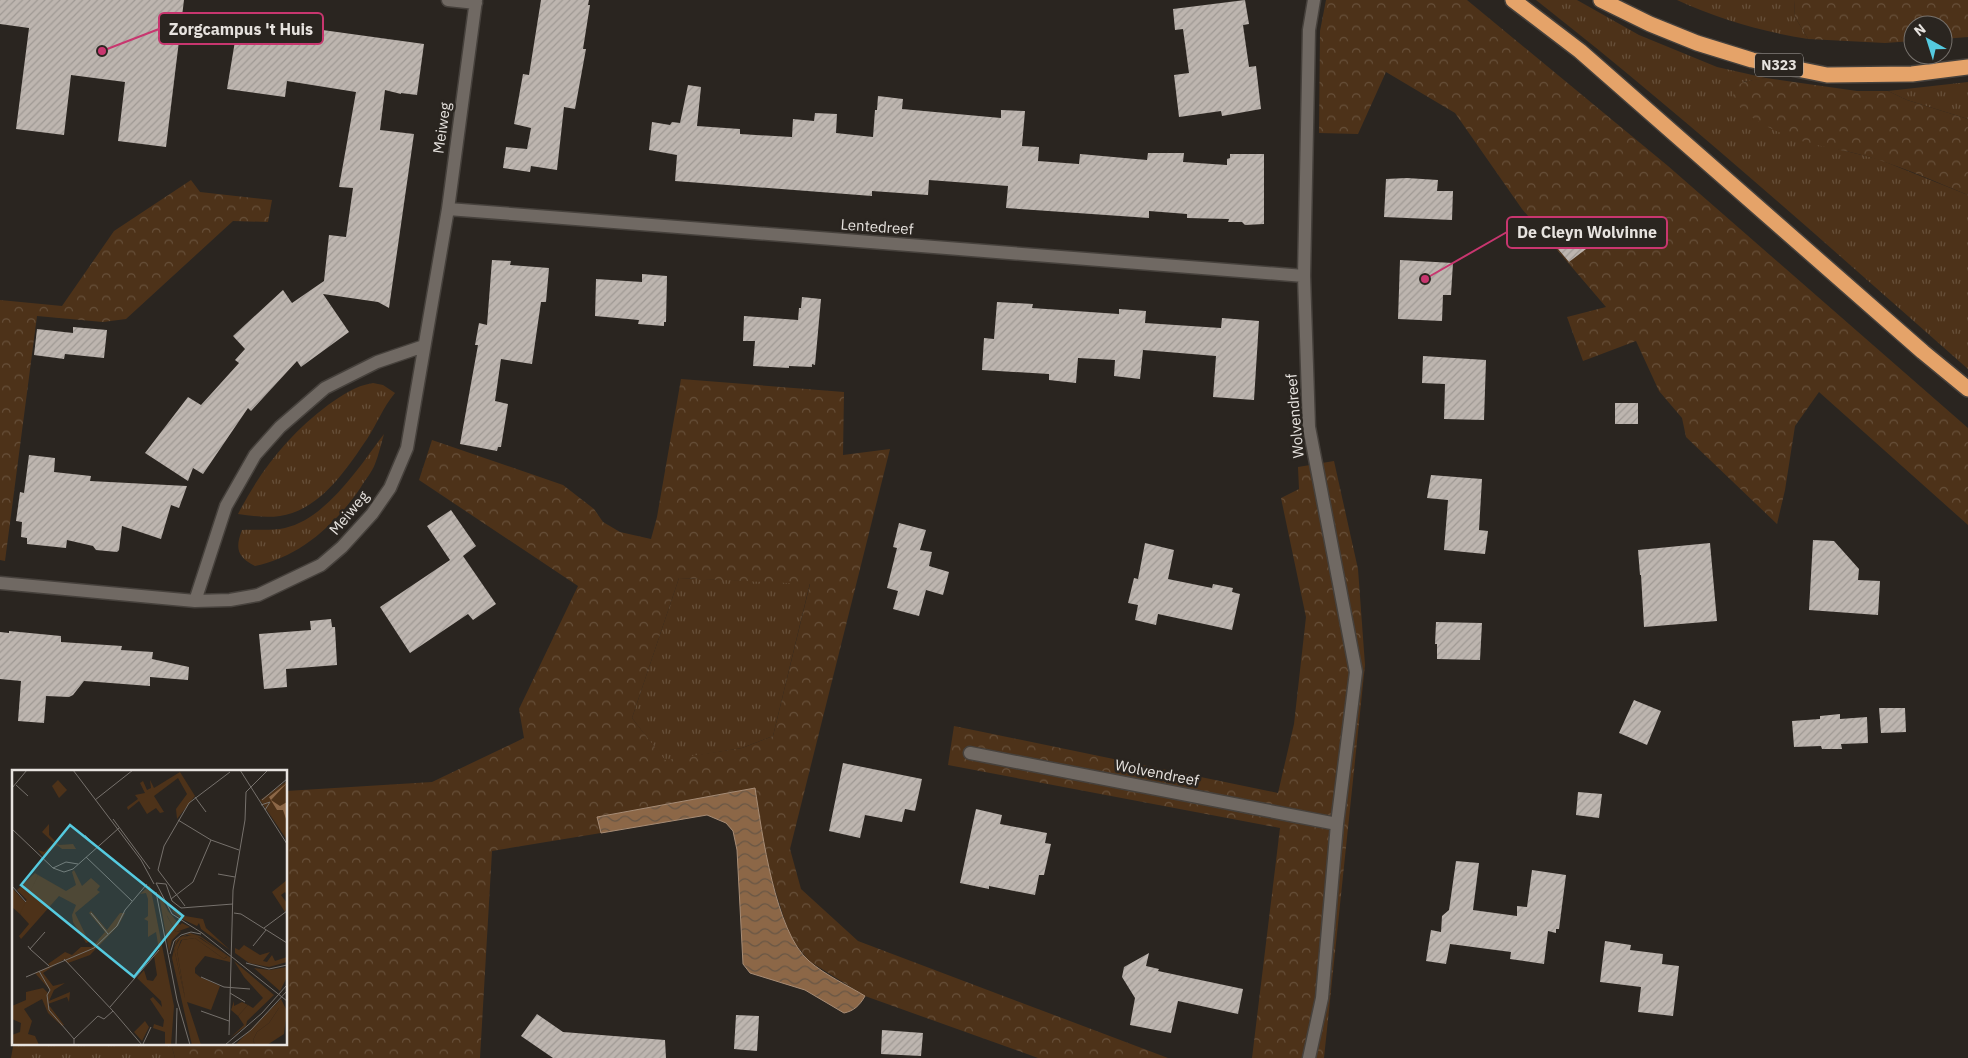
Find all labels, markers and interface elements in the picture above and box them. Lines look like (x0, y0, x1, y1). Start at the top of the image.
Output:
callout: Zorgcampus 't Huis (159, 13, 323, 44)
north arrow (1903, 15, 1953, 65)
text: Zorgcampus 't Huis (169, 19, 313, 39)
text: N (1910, 20, 1929, 40)
road number: N323 (1755, 54, 1803, 76)
street label: Meiweg (428, 101, 455, 155)
street label: Lentedreef (840, 214, 914, 239)
callout: De Cleyn Wolvinne (1507, 217, 1667, 248)
text: De Cleyn Wolvinne (1517, 222, 1657, 242)
street label: Wolvendreef (1281, 373, 1308, 459)
street label: Meiweg (325, 487, 373, 539)
street label: Wolvendreef (1114, 755, 1201, 790)
inset map (12, 770, 288, 1046)

